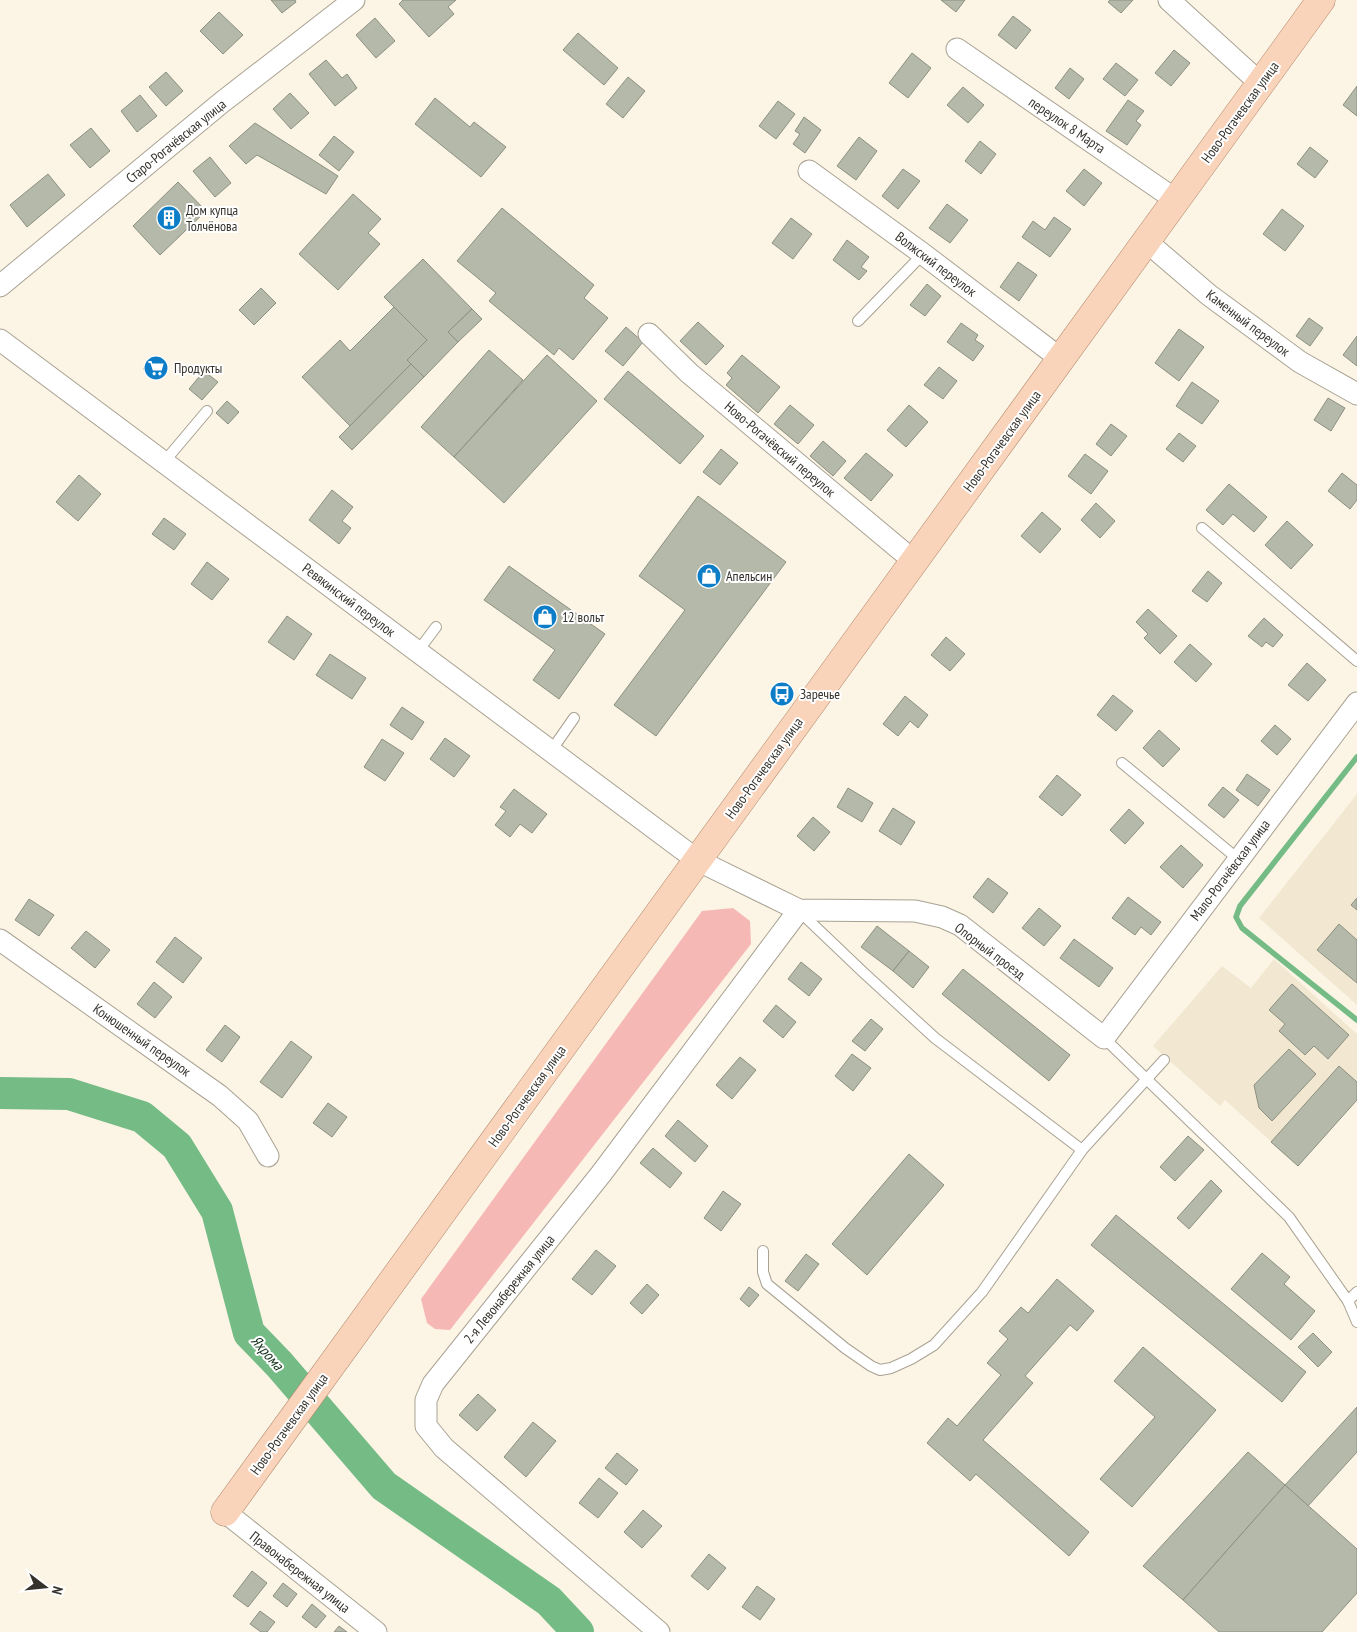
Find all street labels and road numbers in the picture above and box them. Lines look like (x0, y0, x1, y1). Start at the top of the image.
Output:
street label: Ново-Рогачевская улица (1197, 58, 1283, 166)
street label: переулок 8 Марта (1025, 93, 1109, 157)
street label: Старо-Рогачёвская улица (122, 95, 230, 187)
street label: Волжский переулок (892, 228, 981, 301)
street label: Каменный переулок (1203, 286, 1294, 361)
street label: Ново-Рогачевская улица (959, 387, 1045, 495)
street label: Ново-Рогачёвский переулок (721, 397, 840, 501)
street label: Ревякинский переулок (299, 559, 400, 641)
street label: Ново-Рогачевская улица (721, 714, 807, 822)
street label: Мало-Рогачёвская улица (1186, 816, 1274, 924)
street label: Опорный проезд (951, 919, 1029, 983)
street label: Конюшенный переулок (90, 1000, 195, 1081)
street label: Ново-Рогачевская улица (484, 1042, 570, 1150)
street label: 2-я Левонабережная улица (460, 1231, 558, 1347)
street label: Ново-Рогачевская улица (246, 1370, 332, 1478)
street label: Правонабережная улица (246, 1527, 354, 1617)

